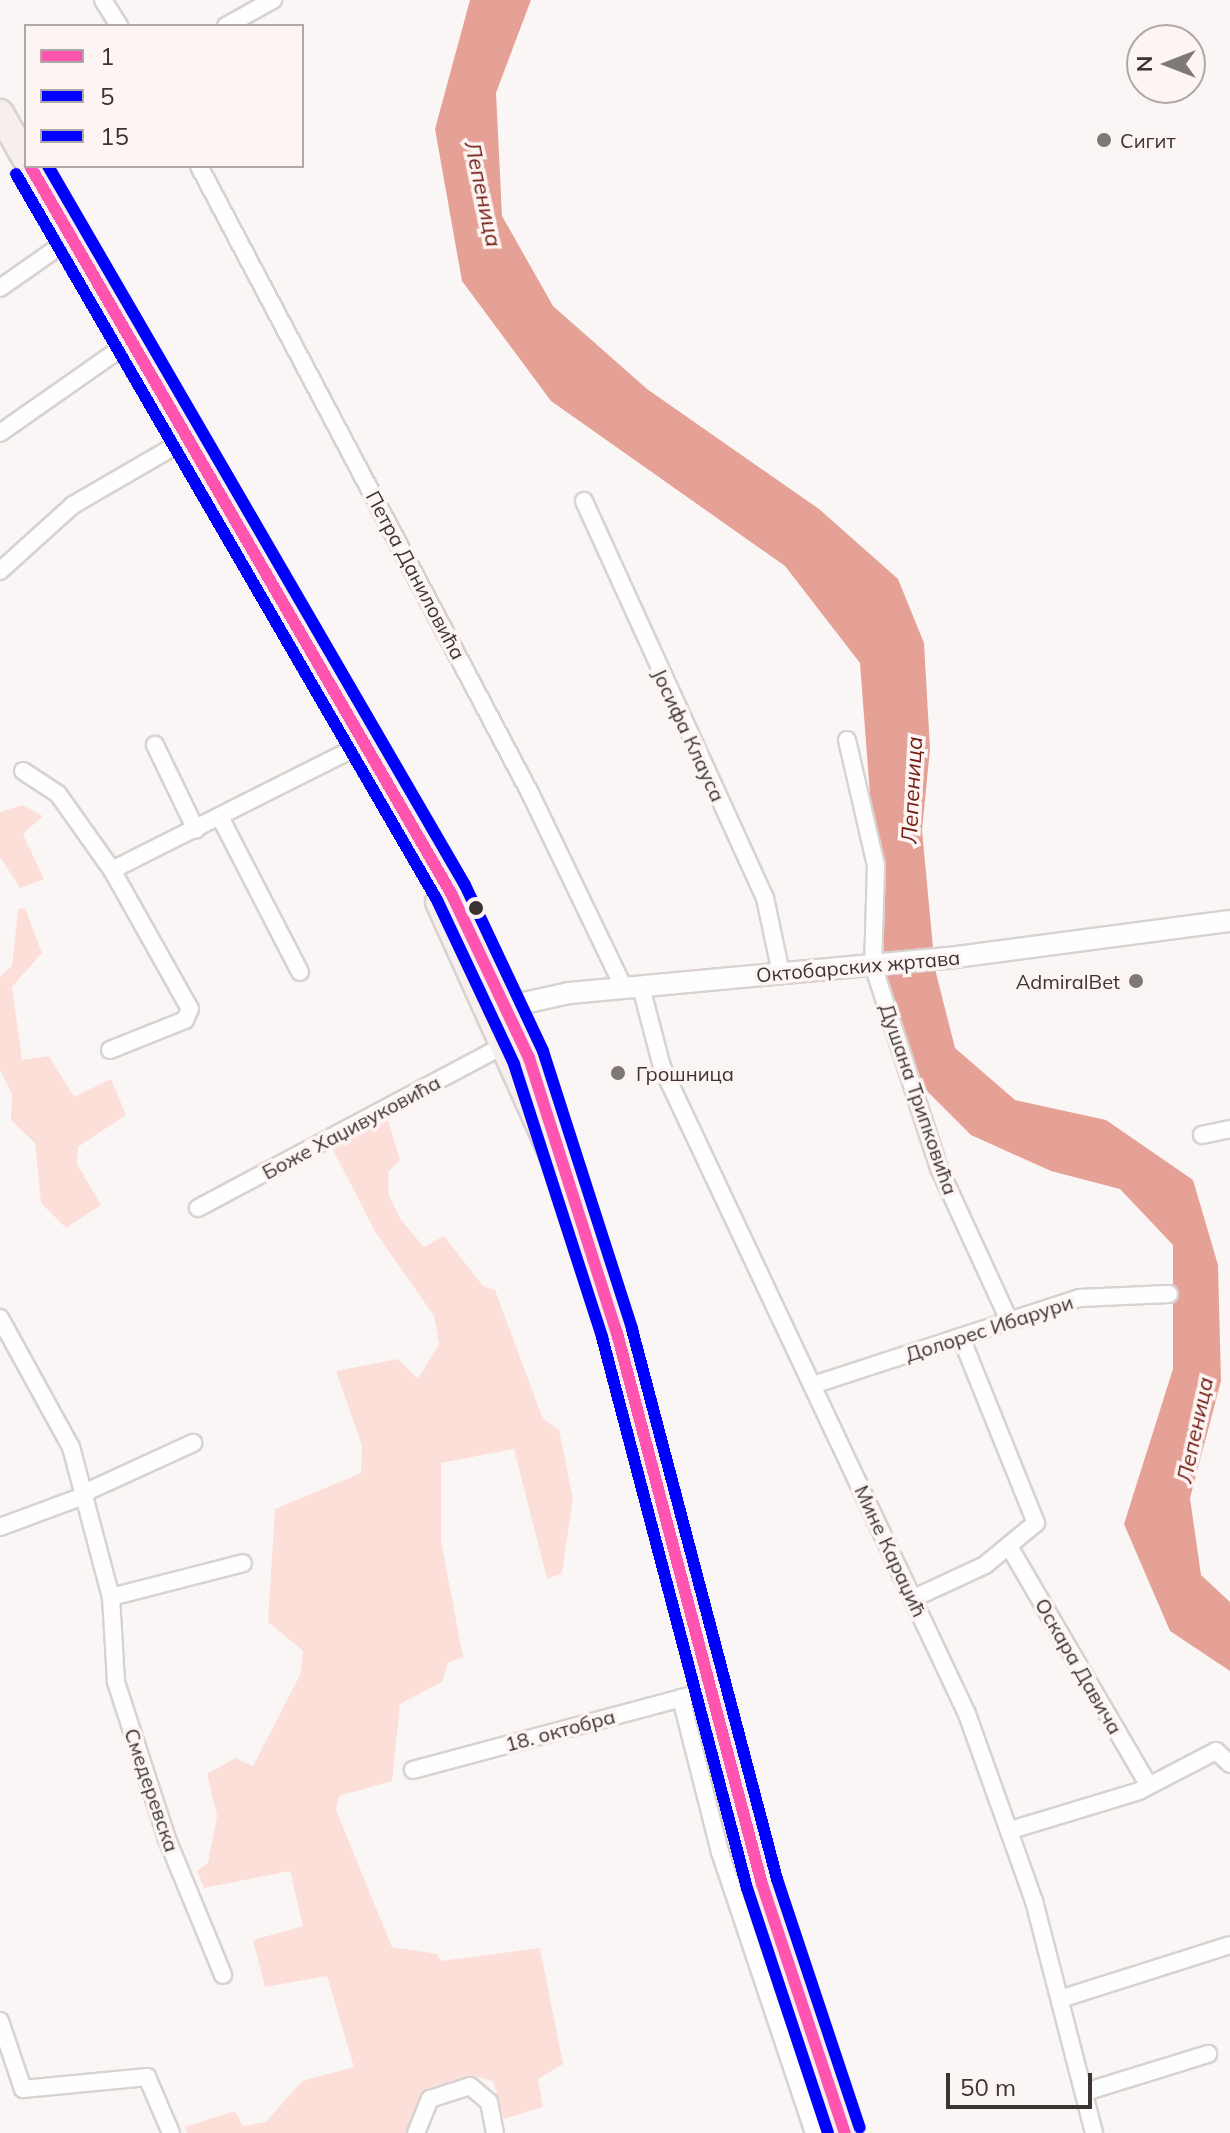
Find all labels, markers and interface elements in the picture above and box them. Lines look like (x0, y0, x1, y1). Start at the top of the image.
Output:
legend (24, 24, 304, 168)
north arrow (1126, 24, 1206, 104)
text: 1 (100, 41, 114, 71)
text: N (1130, 56, 1158, 72)
text: 5 (100, 81, 114, 111)
text: 15 (100, 121, 129, 151)
place label: Сигит (1120, 128, 1175, 152)
marker: Сигит (1095, 131, 1113, 149)
water label: Лепеница (459, 139, 507, 249)
street label: Петра Даниловића (361, 486, 471, 664)
street label: Јосифа Клауса (648, 665, 730, 805)
water label: Лепеница (896, 736, 928, 844)
unlabelled marker (468, 900, 484, 916)
street label: Октобарских жртава (755, 945, 961, 987)
place label: AdmiralBet (1016, 969, 1120, 993)
marker: AdmiralBet (1127, 972, 1145, 990)
street label: Душана Трипковића (875, 1000, 963, 1198)
place label: Грошница (636, 1061, 734, 1085)
marker: Грошница (607, 1062, 629, 1084)
street label: Боже Хаџивуковића (258, 1070, 444, 1184)
street label: Долорес Ибарури (902, 1290, 1076, 1366)
water label: Лепеница (1171, 1375, 1219, 1485)
street label: Мине Караџић (850, 1481, 932, 1621)
street label: Оскара Давича (1030, 1594, 1128, 1738)
street label: 18. октобра (502, 1704, 618, 1756)
street label: Смедеревска (120, 1725, 184, 1855)
scale bar (950, 2057, 1096, 2107)
text: 50 m (960, 2072, 1016, 2102)

